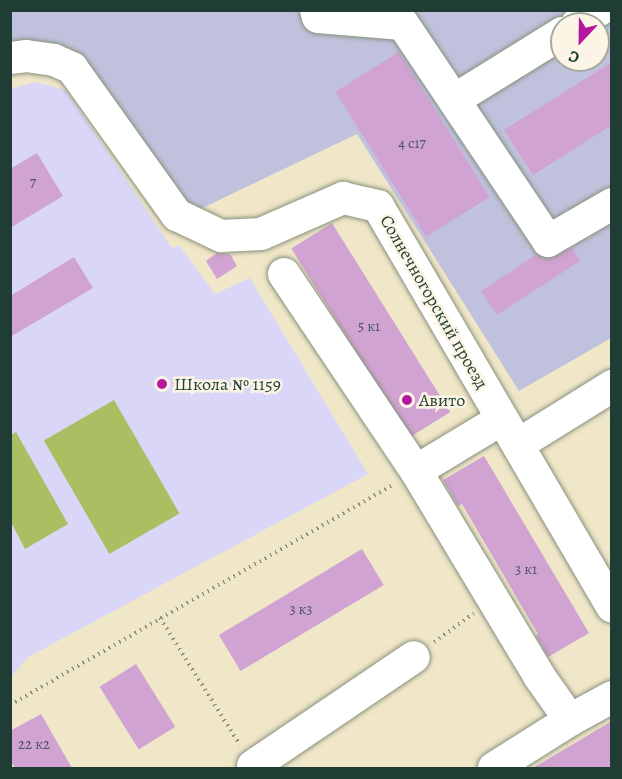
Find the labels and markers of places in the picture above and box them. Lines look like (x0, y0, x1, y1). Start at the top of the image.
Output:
place label: Школа № 1159 (174, 373, 281, 395)
marker: Школа № 1159 (155, 377, 169, 391)
place label: Авито (419, 389, 465, 411)
marker: Авито (400, 393, 414, 407)

